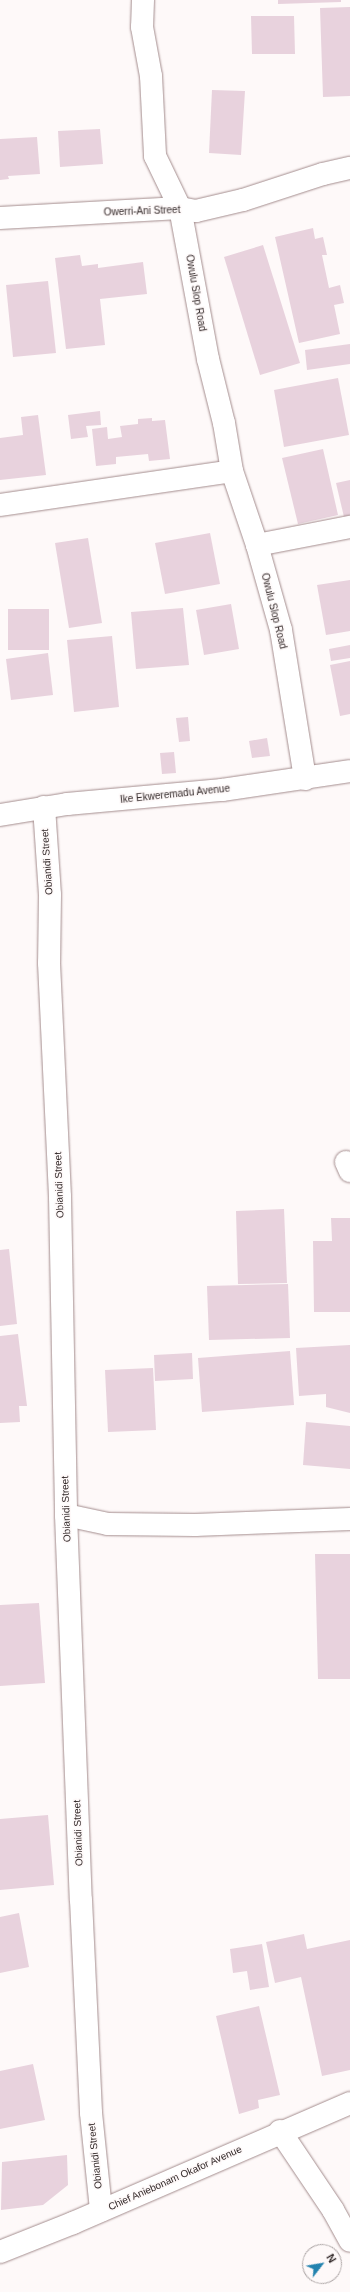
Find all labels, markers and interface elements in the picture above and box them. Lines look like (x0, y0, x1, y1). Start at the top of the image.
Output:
street label: Owerri-Ani Street (103, 204, 181, 218)
street label: Owulu Slop Road (183, 254, 209, 332)
street label: Owulu Slop Road (259, 572, 289, 650)
street label: Ike Ekweremadu Avenue (119, 782, 231, 806)
street label: Obianidi Street (39, 829, 55, 895)
street label: Obianidi Street (52, 1152, 66, 1218)
street label: Obianidi Street (59, 1476, 73, 1542)
street label: Obianidi Street (71, 1800, 85, 1866)
street label: Obianidi Street (86, 2122, 104, 2190)
street label: Chief Aniebonam Okafor Avenue (106, 2143, 244, 2213)
north arrow (302, 2244, 342, 2284)
text: N (324, 2252, 339, 2265)

